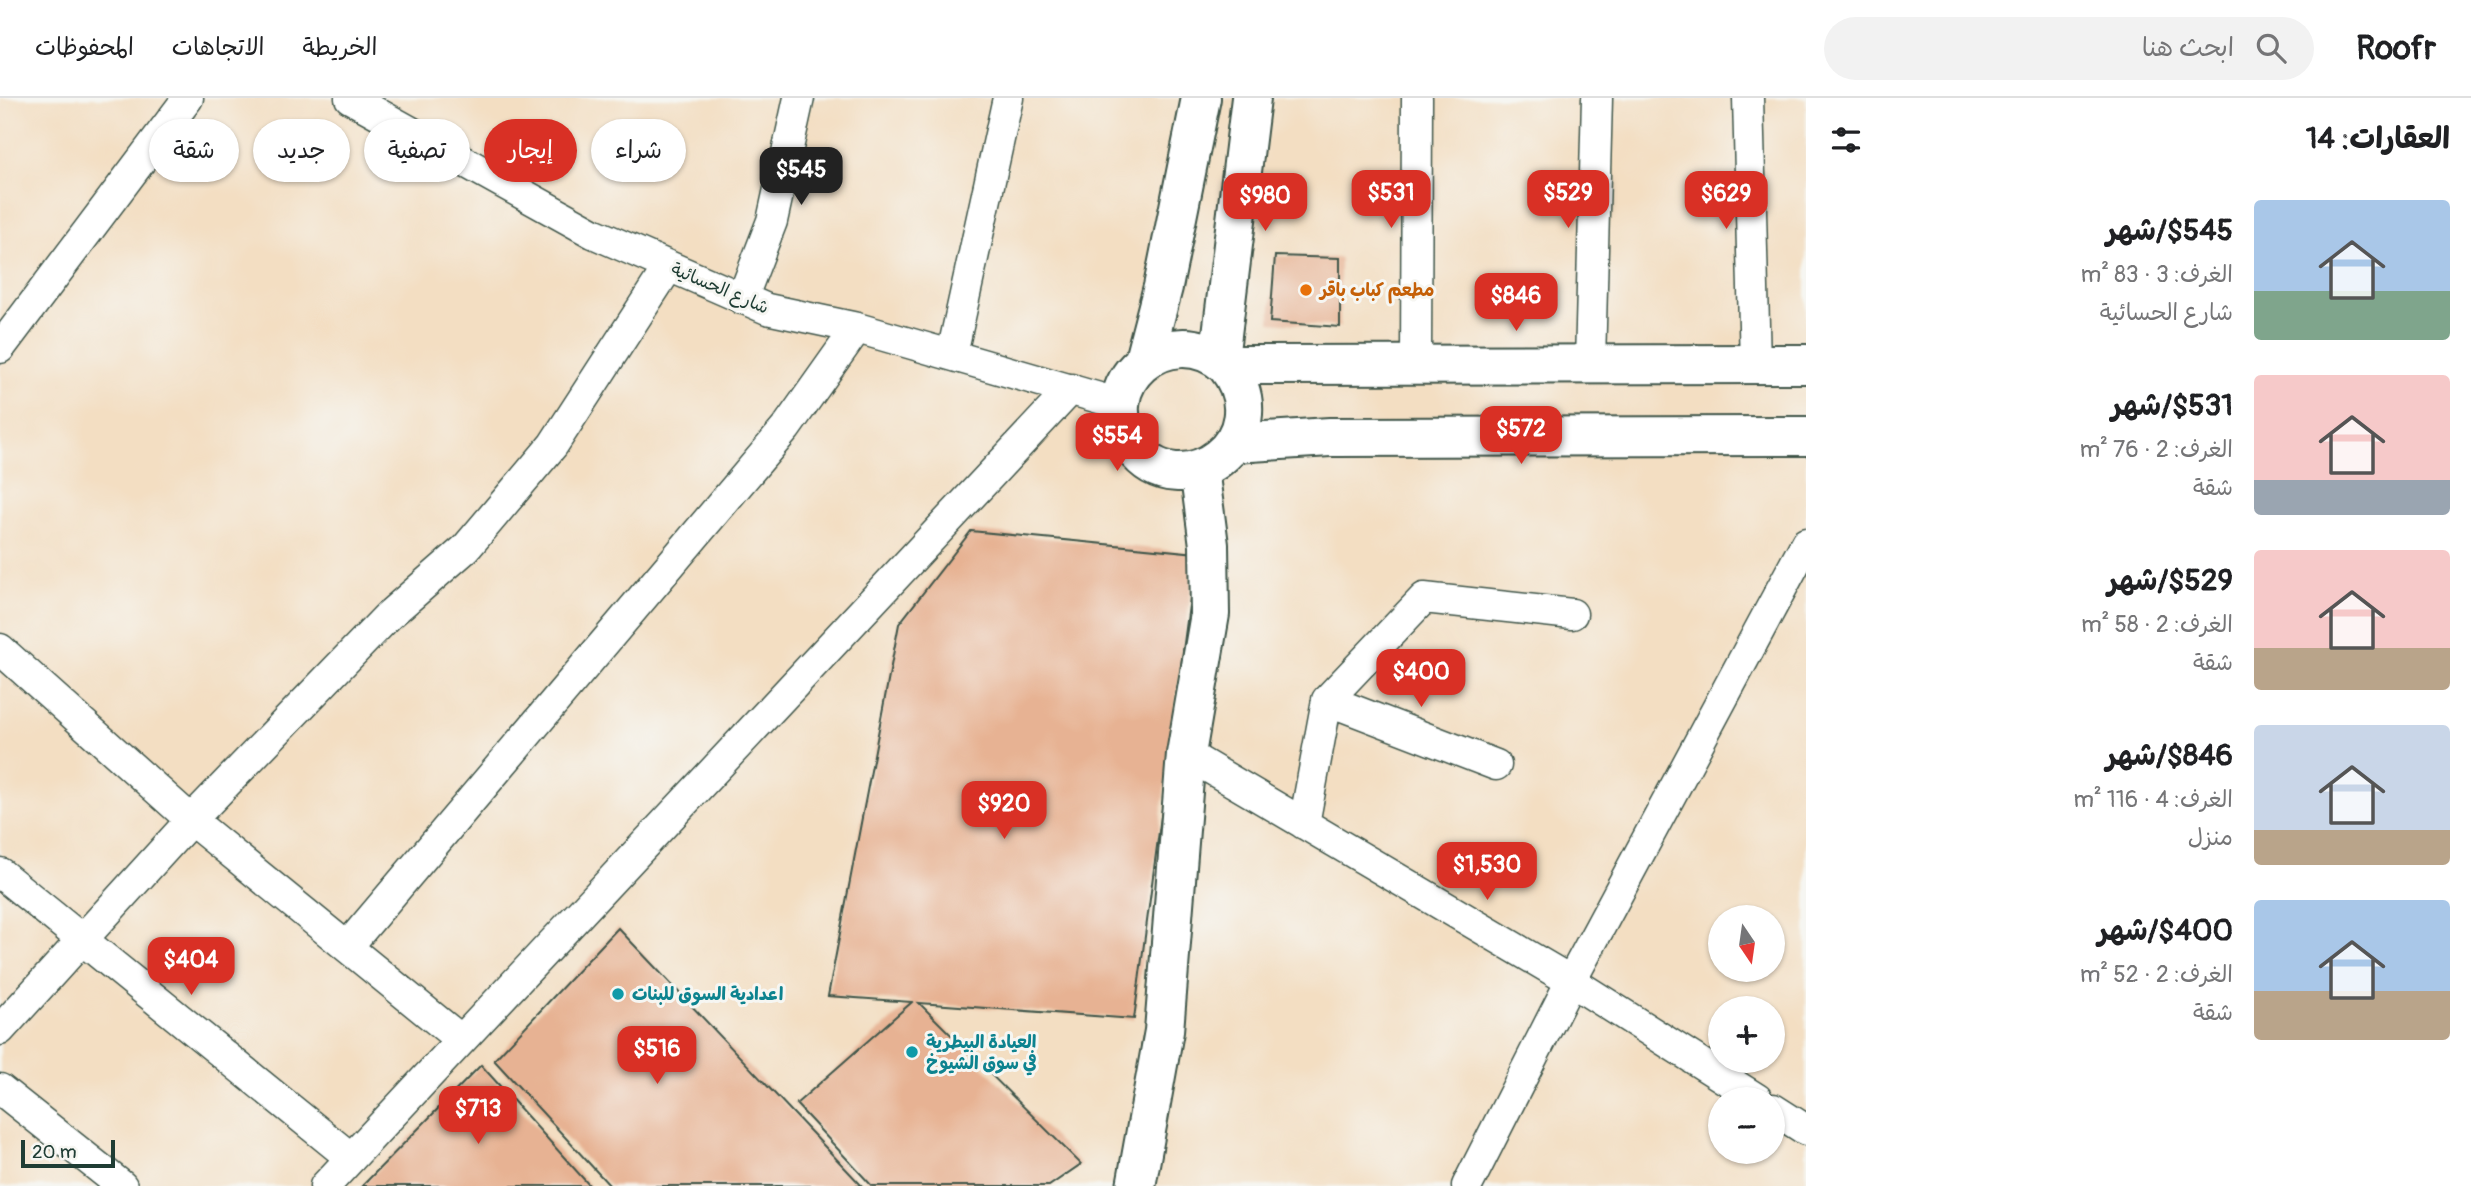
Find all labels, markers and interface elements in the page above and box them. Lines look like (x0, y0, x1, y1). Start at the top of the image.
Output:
search box (1824, 17, 2314, 80)
text: Roofr (2356, 28, 2436, 69)
icon: search (2252, 29, 2290, 67)
text: ابحث هنا (2142, 32, 2234, 64)
text: المحفوظات (35, 33, 134, 62)
text: الاتجاهات (172, 33, 265, 62)
text: الخريطة (303, 33, 377, 62)
chip: شقة (149, 119, 239, 182)
chip: جديد (253, 119, 350, 182)
chip: تصفية (364, 119, 470, 182)
chip: إيجار (484, 119, 577, 182)
chip: شراء (591, 119, 686, 182)
text: العقارات: 14 (2306, 120, 2450, 157)
icon: filters (1827, 121, 1865, 159)
pin: $545 (760, 148, 842, 207)
text: $545 (776, 155, 826, 184)
pin: $531 (1350, 170, 1432, 230)
pin: $529 (1527, 170, 1609, 230)
pin: $629 (1685, 172, 1767, 231)
pin: $980 (1224, 174, 1306, 233)
text: $531 (1368, 178, 1414, 207)
text: $529 (1543, 178, 1593, 207)
text: $629 (1701, 179, 1751, 208)
text: $980 (1239, 181, 1291, 210)
text: $545/شهر (2106, 212, 2233, 249)
icon: home (2310, 228, 2394, 312)
street label: شارع الحسائية (667, 258, 772, 319)
text: الغرف: 3 · 83 m² (2081, 260, 2233, 289)
pin: $846 (1475, 274, 1557, 333)
place label: مطعم كباب باقر (1318, 279, 1434, 304)
text: $846 (1491, 281, 1541, 310)
marker: مطعم كباب باقر (1298, 282, 1314, 298)
text: شارع الحسائية (2100, 298, 2233, 327)
text: $531/شهر (2111, 387, 2233, 424)
icon: home (2310, 403, 2394, 487)
pin: $572 (1480, 406, 1562, 466)
pin: $554 (1076, 414, 1158, 473)
text: $572 (1496, 414, 1546, 443)
text: $554 (1092, 421, 1142, 450)
text: الغرف: 2 · 76 m² (2080, 435, 2233, 464)
text: شقة (2193, 473, 2233, 502)
text: $529/شهر (2108, 562, 2233, 599)
icon: home (2310, 578, 2394, 662)
text: الغرف: 2 · 58 m² (2081, 610, 2233, 639)
text: شقة (2193, 648, 2233, 677)
pin: $400 (1380, 650, 1462, 709)
text: $400 (1392, 657, 1450, 686)
text: $846/شهر (2106, 737, 2233, 774)
icon: home (2310, 753, 2394, 837)
pin: $920 (963, 782, 1045, 841)
text: الغرف: 4 · 116 m² (2073, 785, 2233, 814)
text: $920 (978, 789, 1030, 818)
text: منزل (2188, 823, 2233, 852)
pin: $1,530 (1430, 842, 1544, 902)
text: $1,530 (1453, 850, 1521, 879)
north arrow (1708, 905, 1785, 982)
map controls (1708, 905, 1785, 1164)
text: $400/شهر (2098, 912, 2233, 949)
icon: home (2310, 928, 2394, 1012)
pin: $404 (150, 937, 232, 997)
text: $404 (164, 945, 218, 974)
text: الغرف: 2 · 52 m² (2080, 960, 2233, 989)
place label: اعدادية السوق للبنات (632, 983, 783, 1006)
marker: اعدادية السوق للبنات (610, 986, 626, 1002)
button: + (1708, 996, 1785, 1073)
text: شقة (2193, 998, 2233, 1027)
pin: $516 (616, 1026, 698, 1086)
place label: العيادة البيطرية في سوق الشيوخ (926, 1031, 1037, 1076)
text: $516 (633, 1034, 681, 1063)
marker: العيادة البيطرية في سوق الشيوخ (904, 1044, 920, 1060)
pin: $713 (437, 1086, 519, 1146)
button: − (1708, 1087, 1785, 1164)
text: $713 (455, 1094, 501, 1123)
scale bar (21, 1137, 116, 1169)
text: 20 m (32, 1140, 77, 1164)

